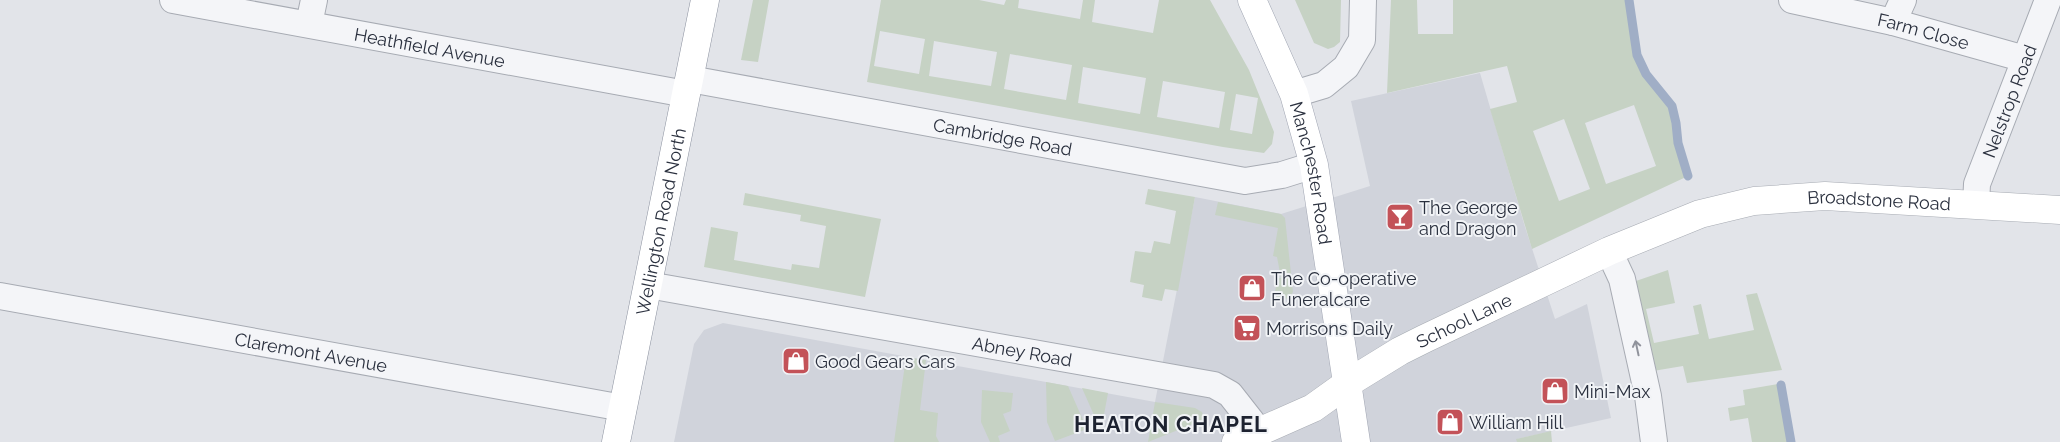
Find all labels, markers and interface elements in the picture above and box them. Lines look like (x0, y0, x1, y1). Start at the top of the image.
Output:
street label: Farm Close (1876, 8, 1972, 53)
street label: Heathfield Avenue (353, 23, 507, 71)
street label: Nelstrop Road (1978, 41, 2040, 161)
street label: Manchester Road (1286, 99, 1336, 246)
street label: Cambridge Road (932, 113, 1074, 160)
street label: Wellington Road North (631, 126, 690, 317)
street label: Broadstone Road (1806, 185, 1951, 214)
place label: The George and Dragon (1419, 197, 1518, 239)
bar icon: The George and Dragon (1385, 202, 1415, 232)
place label: The Co-operative Funeralcare (1271, 268, 1417, 310)
shop icon: The Co-operative Funeralcare (1237, 273, 1267, 303)
street label: School Lane (1412, 288, 1515, 352)
supermarket icon: Morrisons Daily (1232, 313, 1262, 343)
place label: Morrisons Daily (1266, 318, 1393, 339)
street label: Claremont Avenue (233, 328, 389, 376)
street label: Abney Road (971, 332, 1074, 370)
one-way arrow (1632, 341, 1641, 357)
shop icon: Good Gears Cars (781, 346, 811, 376)
place label: Good Gears Cars (815, 351, 955, 372)
shop icon: Mini-Max (1540, 376, 1570, 406)
place label: Mini-Max (1574, 381, 1650, 402)
shop icon: William Hill (1435, 407, 1465, 437)
district label: HEATON CHAPEL (1074, 411, 1268, 437)
place label: William Hill (1469, 412, 1564, 433)

